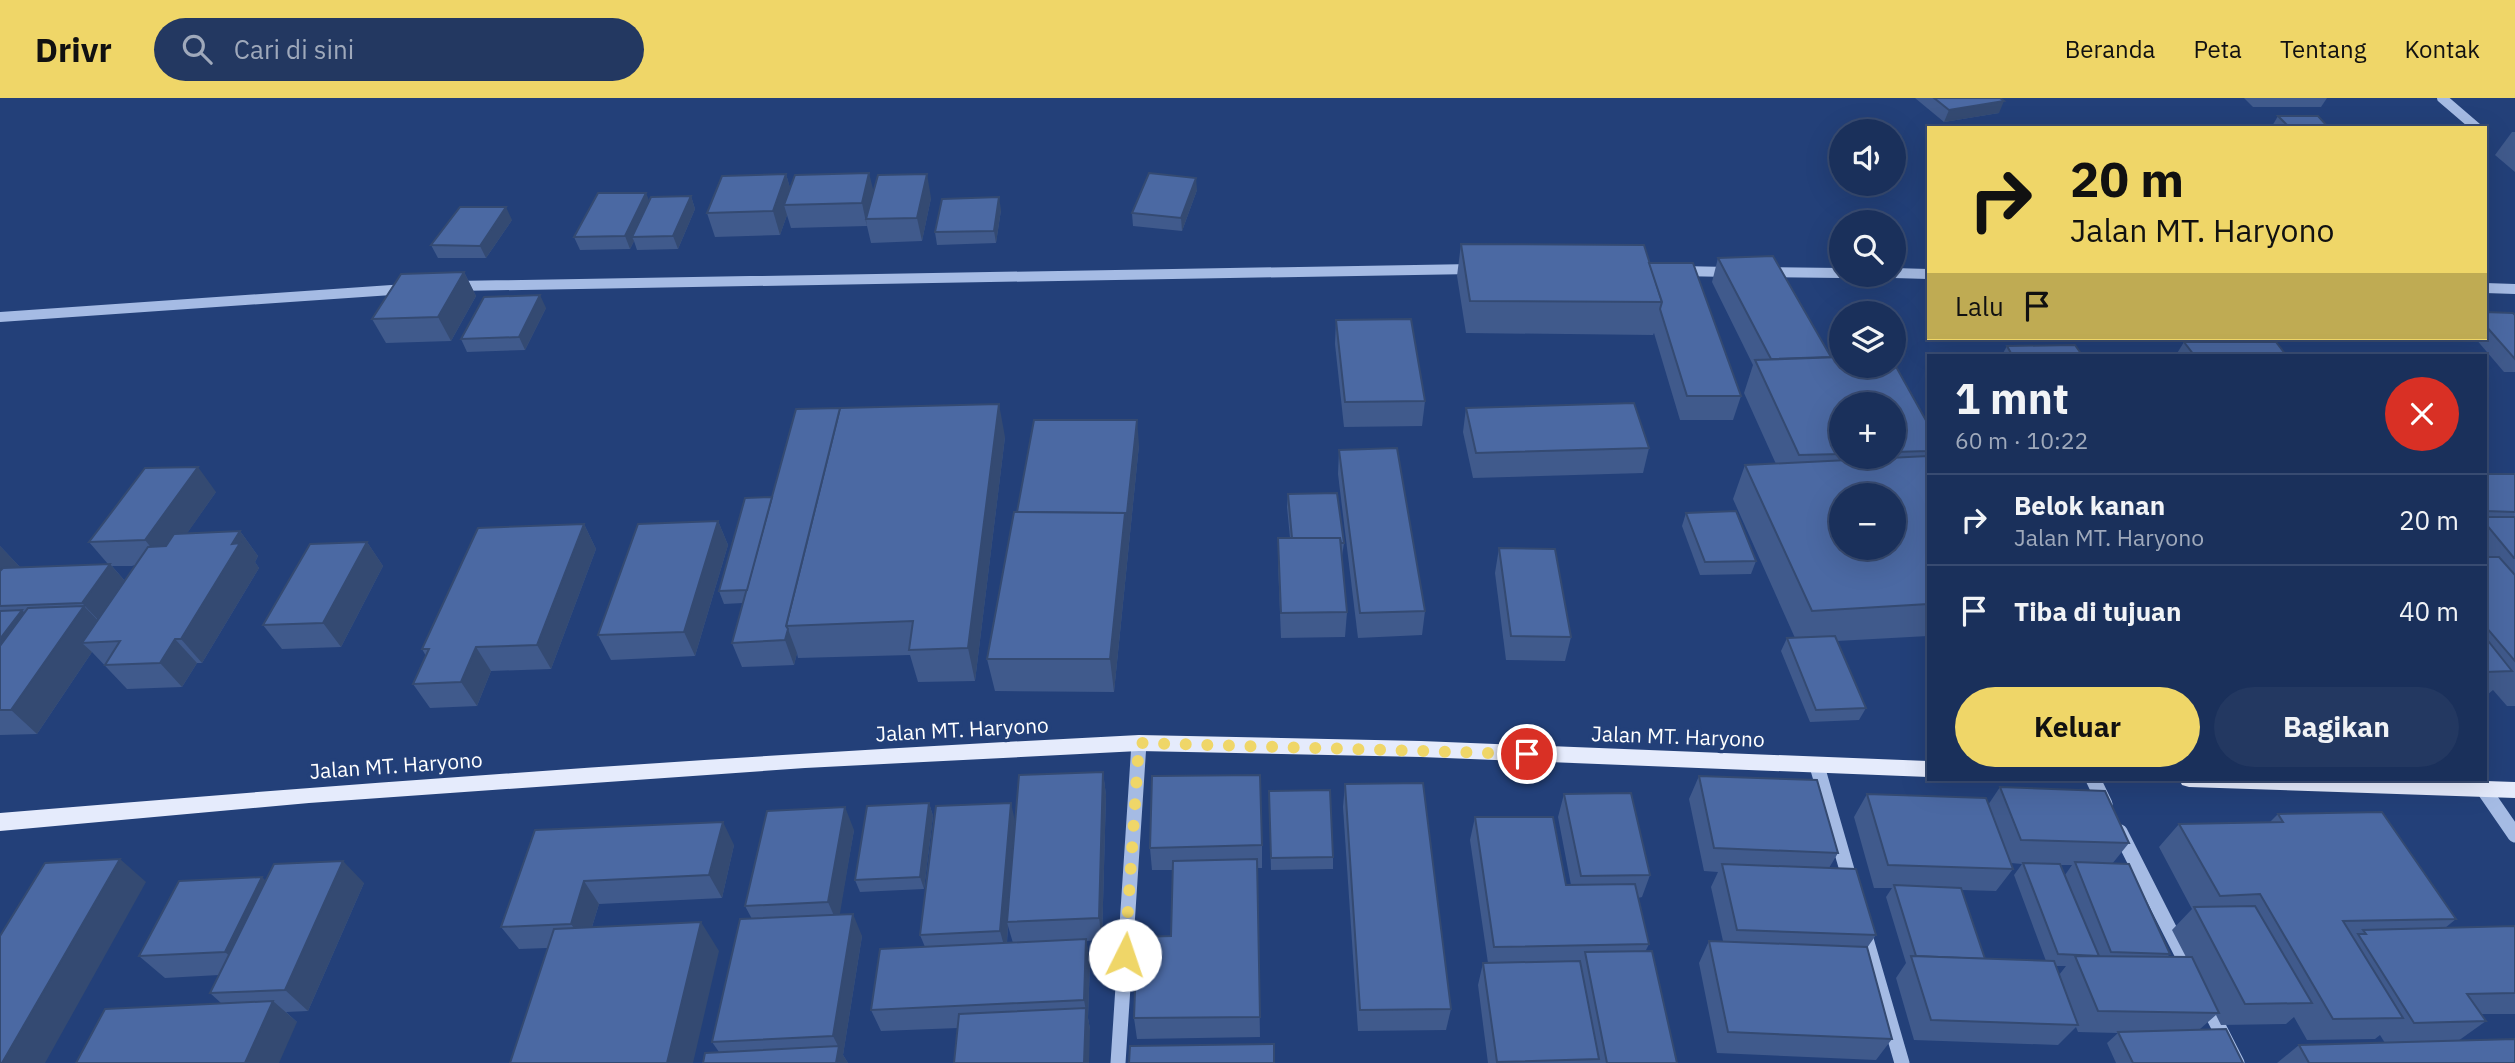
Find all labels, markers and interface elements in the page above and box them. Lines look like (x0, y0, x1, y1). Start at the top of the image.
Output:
search box (154, 18, 644, 81)
text: Drivr (35, 28, 112, 71)
icon: search (178, 30, 216, 68)
text: Cari di sini (234, 32, 354, 66)
text: Beranda (2065, 33, 2155, 65)
text: Peta (2193, 33, 2242, 65)
text: Tentang (2280, 33, 2366, 65)
text: Kontak (2404, 33, 2480, 65)
map controls (1829, 119, 1906, 560)
button: sound (1829, 119, 1906, 196)
text: 20 m (2070, 147, 2184, 210)
icon: right (1955, 154, 2046, 245)
text: Jalan MT. Haryono (2070, 209, 2335, 251)
button: search (1829, 210, 1906, 287)
icon: arrive (2018, 287, 2056, 325)
text: Lalu (1955, 289, 2004, 323)
button: layers (1829, 301, 1906, 378)
text: 1 mnt (1955, 371, 2069, 426)
button: close (2385, 377, 2459, 451)
button: + (1829, 392, 1906, 469)
text: 60 m · 10:22 (1955, 425, 2088, 455)
button: − (1829, 483, 1906, 560)
text: Belok kanan (2014, 488, 2165, 522)
icon: right (1955, 501, 1993, 539)
text: 20 m (2399, 503, 2459, 537)
text: Jalan MT. Haryono (2014, 522, 2204, 552)
icon: arrive (1955, 592, 1993, 630)
text: Tiba di tujuan (2014, 594, 2181, 628)
text: 40 m (2399, 594, 2459, 628)
button: Keluar (1955, 687, 2200, 767)
button: Bagikan (2214, 687, 2459, 767)
street label: Jalan MT. Haryono (875, 710, 1049, 748)
street label: Jalan MT. Haryono (1591, 719, 1765, 753)
pin (1497, 724, 1557, 784)
icon: arrive (1508, 735, 1546, 773)
street label: Jalan MT. Haryono (308, 745, 483, 785)
position arrow (1088, 918, 1162, 992)

